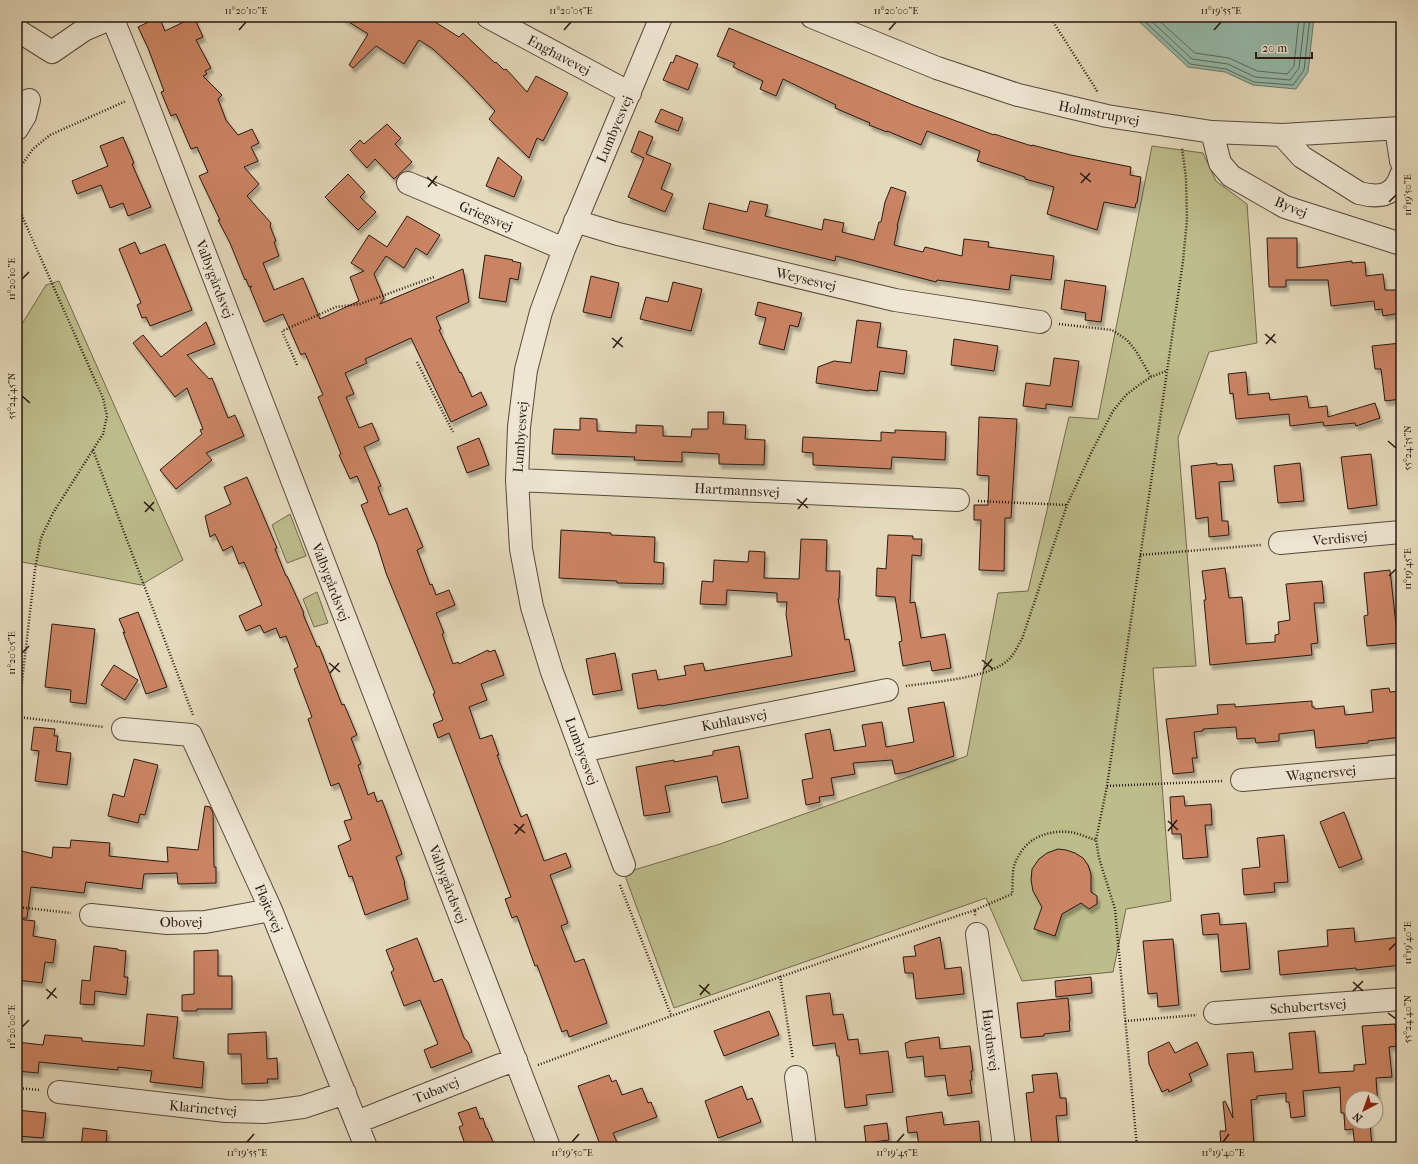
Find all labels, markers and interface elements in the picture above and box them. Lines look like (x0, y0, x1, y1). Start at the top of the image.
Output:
text: 11°20'10"E (225, 5, 267, 17)
text: 11°20'05"E (549, 5, 593, 17)
text: 11°20'00"E (874, 5, 918, 17)
text: 11°19'55"E (1201, 5, 1241, 17)
street label: Enghavevej (524, 32, 593, 79)
scale bar (1256, 34, 1312, 60)
text: 20 m (1262, 41, 1287, 55)
street label: Lumbyesvej (593, 93, 636, 165)
street label: Holmstrupvej (1057, 97, 1141, 130)
text: 11°19'50"E (1402, 174, 1414, 216)
street label: Byvej (1272, 193, 1310, 222)
street label: Griegsvej (456, 198, 515, 235)
street label: Valbygårdsvej (191, 237, 237, 321)
text: 11°20'10"E (6, 258, 18, 300)
street label: Weysesvej (773, 264, 838, 295)
text: 55°24'45"N (6, 372, 18, 419)
street label: Lumbyesvej (510, 401, 531, 473)
text: 55°24'35"N (1402, 425, 1414, 471)
street label: Hartmannsvej (694, 480, 780, 501)
street label: Verdisvej (1311, 528, 1368, 549)
street label: Valbygårdsvej (307, 540, 353, 624)
text: 11°19'45"E (1402, 548, 1414, 590)
text: 11°20'05"E (6, 631, 18, 675)
street label: Kuhlausvej (700, 706, 768, 735)
street label: Lumbyesvej (561, 715, 602, 788)
street label: Wagnersvej (1284, 762, 1357, 785)
street label: Valbygårdsvej (424, 842, 470, 926)
street label: Fløjtevej (251, 881, 286, 935)
street label: Obovej (160, 914, 202, 931)
text: 11°19'40"E (1402, 921, 1414, 965)
text: 55°24'40"N (1402, 994, 1414, 1043)
street label: Schubertsvej (1269, 995, 1347, 1018)
text: 11°20'00"E (6, 1005, 18, 1049)
street label: Haydnsvej (978, 1008, 1003, 1072)
street label: Tubavej (411, 1074, 462, 1107)
north arrow (1344, 1090, 1384, 1130)
street label: Klarinetvej (168, 1097, 237, 1120)
text: N (1350, 1109, 1365, 1125)
text: 11°19'55"E (227, 1147, 267, 1159)
text: 11°19'50"E (551, 1147, 593, 1159)
text: 11°19'45"E (876, 1147, 918, 1159)
text: 11°19'40"E (1201, 1147, 1245, 1159)

